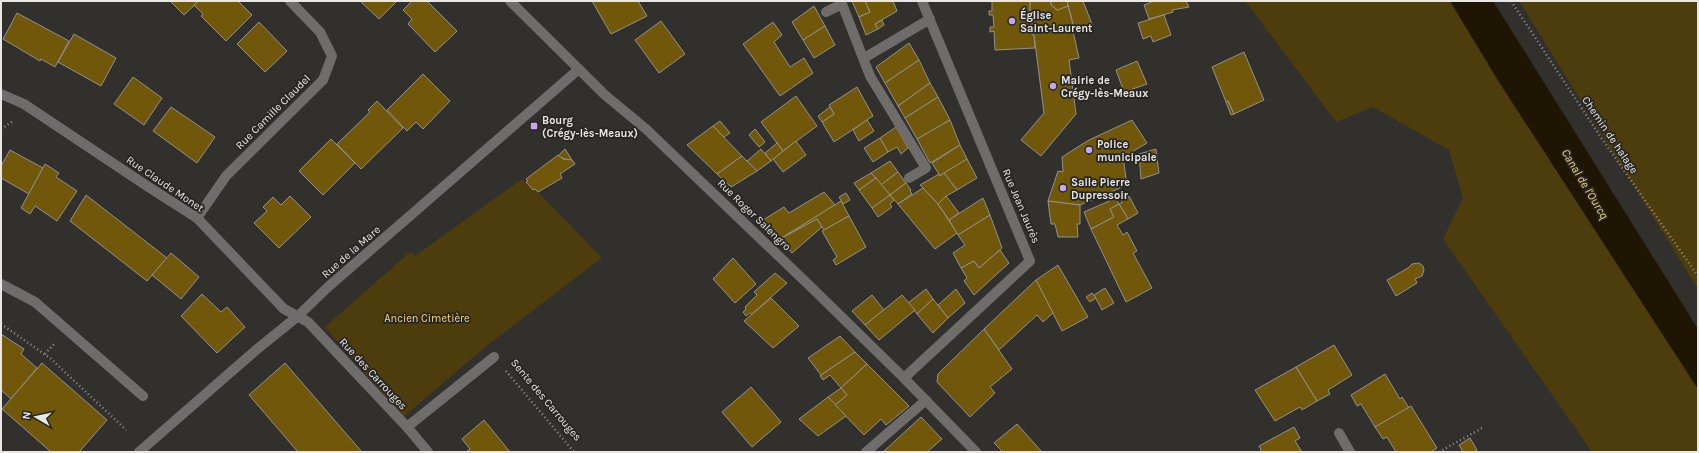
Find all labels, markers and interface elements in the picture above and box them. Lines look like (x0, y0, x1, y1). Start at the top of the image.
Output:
place label: Église Saint-Laurent (1020, 7, 1093, 35)
marker: Église Saint-Laurent (1007, 16, 1017, 26)
street label: Rue Camille Claudel (233, 72, 313, 152)
place label: Mairie de Crégy-lès-Meaux (1061, 74, 1148, 100)
marker: Mairie de Crégy-lès-Meaux (1048, 81, 1058, 91)
street label: Chemin de halage (1579, 94, 1641, 176)
place label: Bourg (Crégy-lès-Meaux) (542, 114, 638, 140)
marker: Bourg (Crégy-lès-Meaux) (529, 121, 539, 131)
place label: Police municipale (1097, 138, 1157, 164)
marker: Police municipale (1084, 145, 1094, 155)
water label: Canal de l'Ourcq (1559, 146, 1611, 222)
street label: Rue Claude Monet (124, 153, 206, 215)
street label: Rue Jean Jaurès (999, 167, 1043, 245)
place label: Salle Pierre Dupressoir (1071, 176, 1130, 202)
street label: Rue Roger Salengro (715, 177, 793, 253)
marker: Salle Pierre Dupressoir (1058, 183, 1068, 193)
street label: Rue de la Mare (319, 223, 383, 281)
park label: Ancien Cimetière (384, 312, 470, 325)
street label: Rue des Carrouges (336, 335, 410, 413)
street label: Sente des Carrouges (508, 356, 584, 444)
north arrow (16, 397, 56, 437)
text: N (20, 411, 34, 420)

